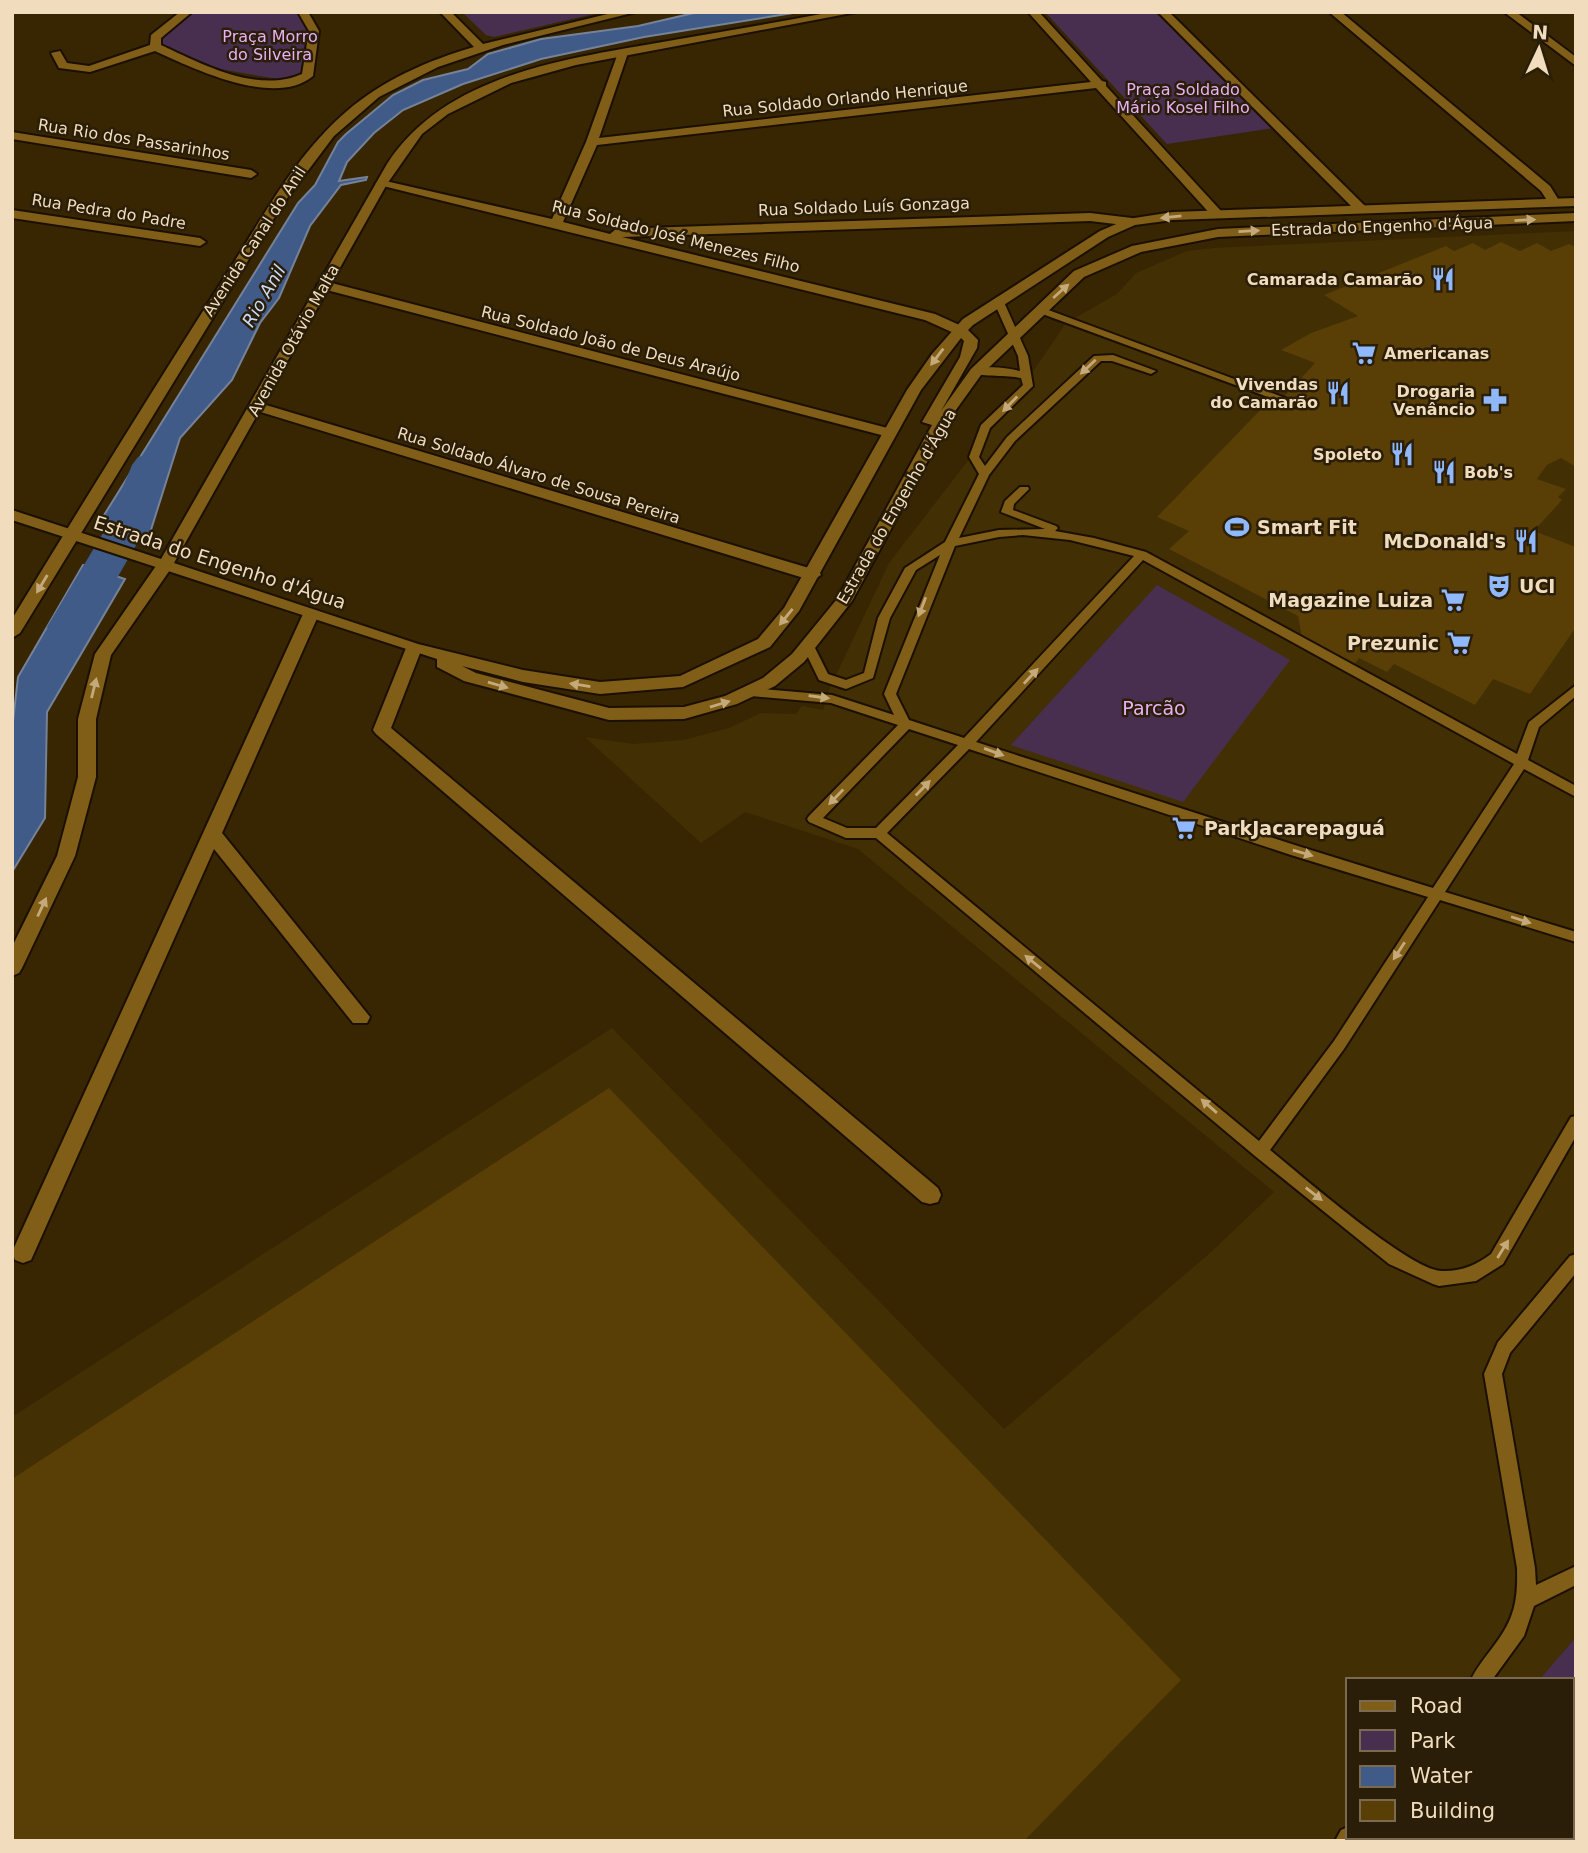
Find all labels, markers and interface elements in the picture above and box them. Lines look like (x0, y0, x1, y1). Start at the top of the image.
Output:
north arrow (1504, 14, 1574, 84)
text: N (1531, 21, 1549, 44)
park label: Praça Morro do Silveira (222, 27, 318, 64)
street label: Rua Soldado Orlando Henrique (721, 76, 969, 121)
park label: Praça Soldado Mário Kosel Filho (1116, 80, 1250, 117)
street label: Rua Rio dos Passarinhos (37, 115, 231, 164)
street label: Avenida Canal do Anil (199, 163, 310, 320)
street label: Rua Pedra do Padre (30, 190, 187, 233)
street label: Rua Soldado Luís Gonzaga (758, 193, 970, 220)
street label: Rua Soldado José Menezes Filho (550, 196, 802, 277)
one-way arrow (1160, 211, 1182, 222)
street label: Estrada do Engenho d'Água (1271, 213, 1493, 240)
one-way arrow (1514, 214, 1536, 225)
one-way arrow (1238, 225, 1260, 236)
water label: Rio Anil (237, 261, 290, 330)
street label: Avenida Otávio Malta (244, 261, 343, 419)
restaurant icon: Camarada Camarão (1429, 265, 1457, 293)
place label: Camarada Camarão (1247, 270, 1423, 289)
one-way arrow (1052, 283, 1070, 299)
street label: Rua Soldado João de Deus Araújo (479, 302, 742, 385)
supermarket icon: Americanas (1350, 339, 1378, 367)
place label: Americanas (1384, 344, 1489, 363)
one-way arrow (931, 348, 945, 366)
one-way arrow (1080, 358, 1097, 374)
place label: Vivendas do Camarão (1210, 375, 1318, 412)
restaurant icon: Vivendas do Camarão (1324, 379, 1352, 407)
place label: Drogaria Venâncio (1393, 382, 1475, 419)
pharmacy icon: Drogaria Venâncio (1481, 386, 1509, 414)
one-way arrow (1002, 395, 1018, 412)
street label: Estrada do Engenho d'Água (833, 405, 960, 607)
street label: Rua Soldado Álvaro de Sousa Pereira (395, 423, 683, 528)
restaurant icon: Spoleto (1388, 440, 1416, 468)
place label: Spoleto (1313, 445, 1382, 464)
restaurant icon: Bob's (1430, 458, 1458, 486)
place label: Bob's (1464, 463, 1513, 482)
street label: Estrada do Engenho d'Água (91, 511, 349, 613)
sports icon: Smart Fit (1223, 513, 1251, 541)
place label: Smart Fit (1257, 516, 1357, 538)
restaurant icon: McDonald's (1512, 527, 1540, 555)
place label: McDonald's (1383, 530, 1506, 552)
theatre icon: UCI (1485, 572, 1513, 600)
one-way arrow (35, 575, 48, 594)
place label: UCI (1519, 575, 1555, 597)
supermarket icon: Magazine Luiza (1439, 586, 1467, 614)
place label: Magazine Luiza (1268, 589, 1433, 611)
one-way arrow (917, 596, 928, 617)
one-way arrow (778, 607, 793, 625)
supermarket icon: Prezunic (1445, 629, 1473, 657)
place label: Prezunic (1347, 632, 1439, 654)
one-way arrow (1023, 668, 1039, 685)
one-way arrow (89, 677, 100, 699)
one-way arrow (569, 679, 591, 690)
one-way arrow (488, 681, 509, 691)
one-way arrow (808, 692, 830, 703)
park label: Parcão (1122, 697, 1186, 719)
one-way arrow (710, 698, 731, 708)
one-way arrow (983, 747, 1004, 758)
one-way arrow (914, 779, 931, 796)
one-way arrow (827, 788, 844, 805)
supermarket icon: ParkJacarepaguá (1170, 814, 1198, 842)
place label: ParkJacarepaguá (1204, 817, 1385, 839)
one-way arrow (1293, 848, 1314, 858)
one-way arrow (36, 897, 48, 917)
one-way arrow (1510, 915, 1531, 925)
one-way arrow (1393, 942, 1406, 961)
one-way arrow (1025, 955, 1042, 970)
one-way arrow (1200, 1098, 1218, 1114)
one-way arrow (1304, 1186, 1322, 1201)
one-way arrow (1496, 1240, 1509, 1259)
legend (1346, 1678, 1574, 1839)
text: Road (1410, 1694, 1463, 1718)
text: Park (1410, 1729, 1456, 1753)
text: Water (1410, 1764, 1472, 1788)
text: Building (1410, 1799, 1495, 1823)

